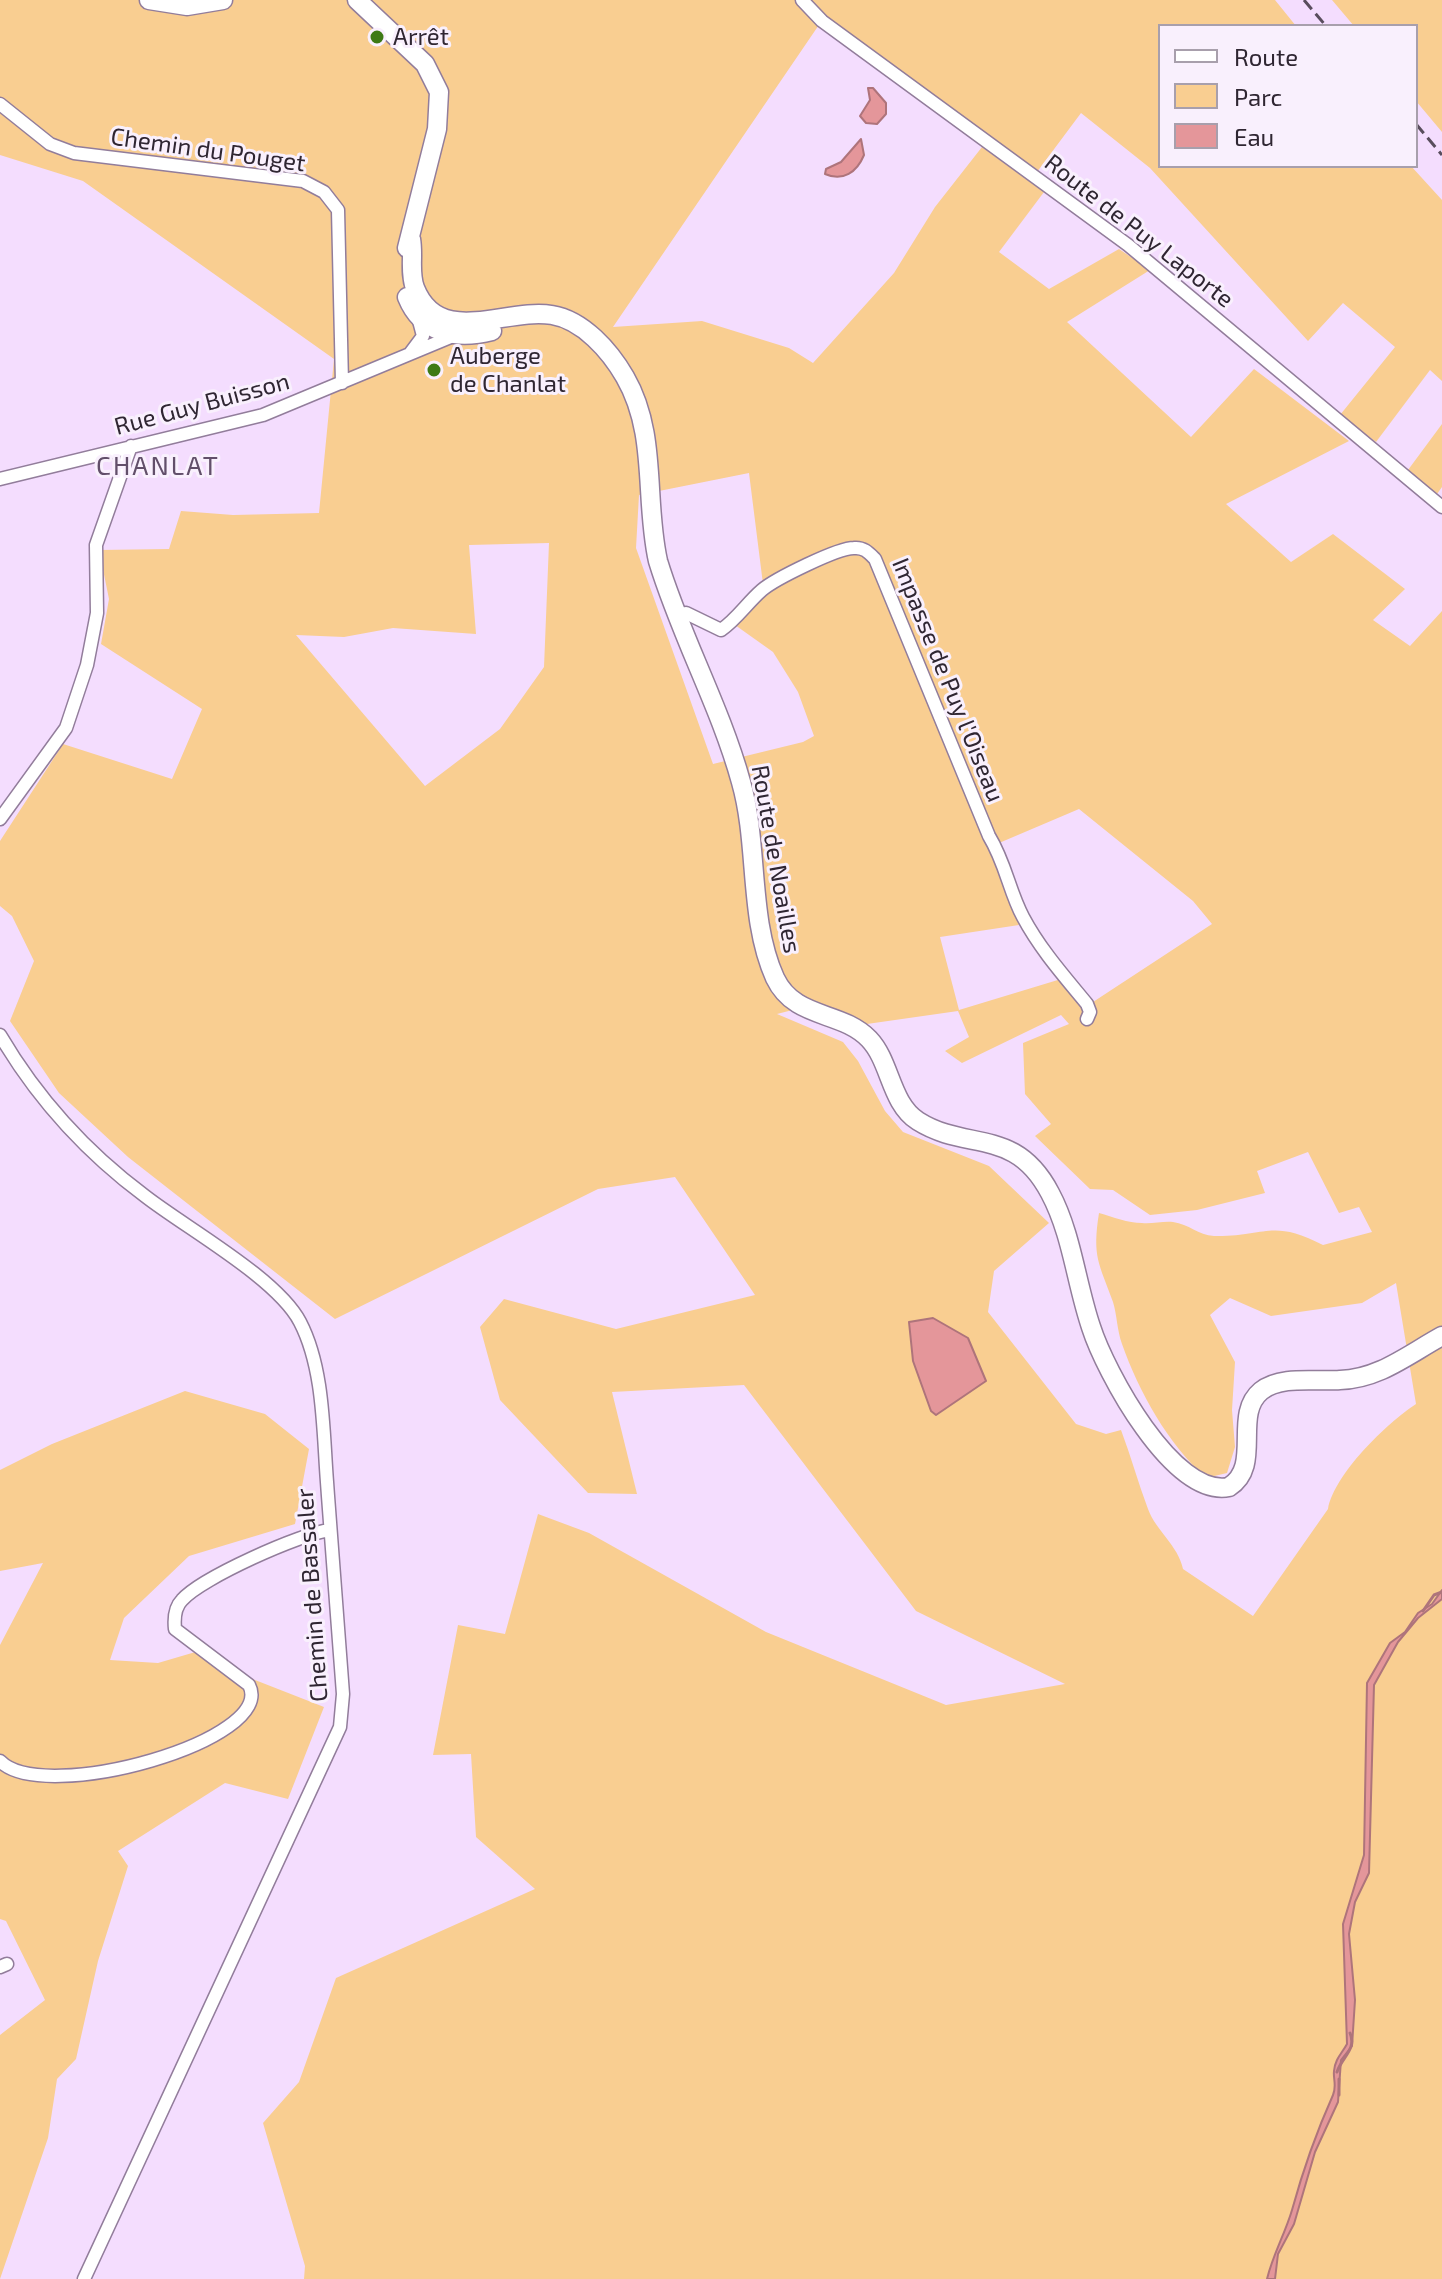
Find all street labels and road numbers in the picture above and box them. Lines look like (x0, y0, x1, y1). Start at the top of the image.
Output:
street label: Chemin du Pouget (109, 122, 307, 178)
street label: Route de Puy Laporte (1039, 148, 1239, 314)
street label: Rue Guy Buisson (111, 367, 293, 441)
street label: Impasse de Puy l'Oiseau (886, 554, 1010, 806)
street label: Route de Noailles (745, 763, 807, 955)
street label: Chemin de Bassaler (290, 1487, 334, 1703)

